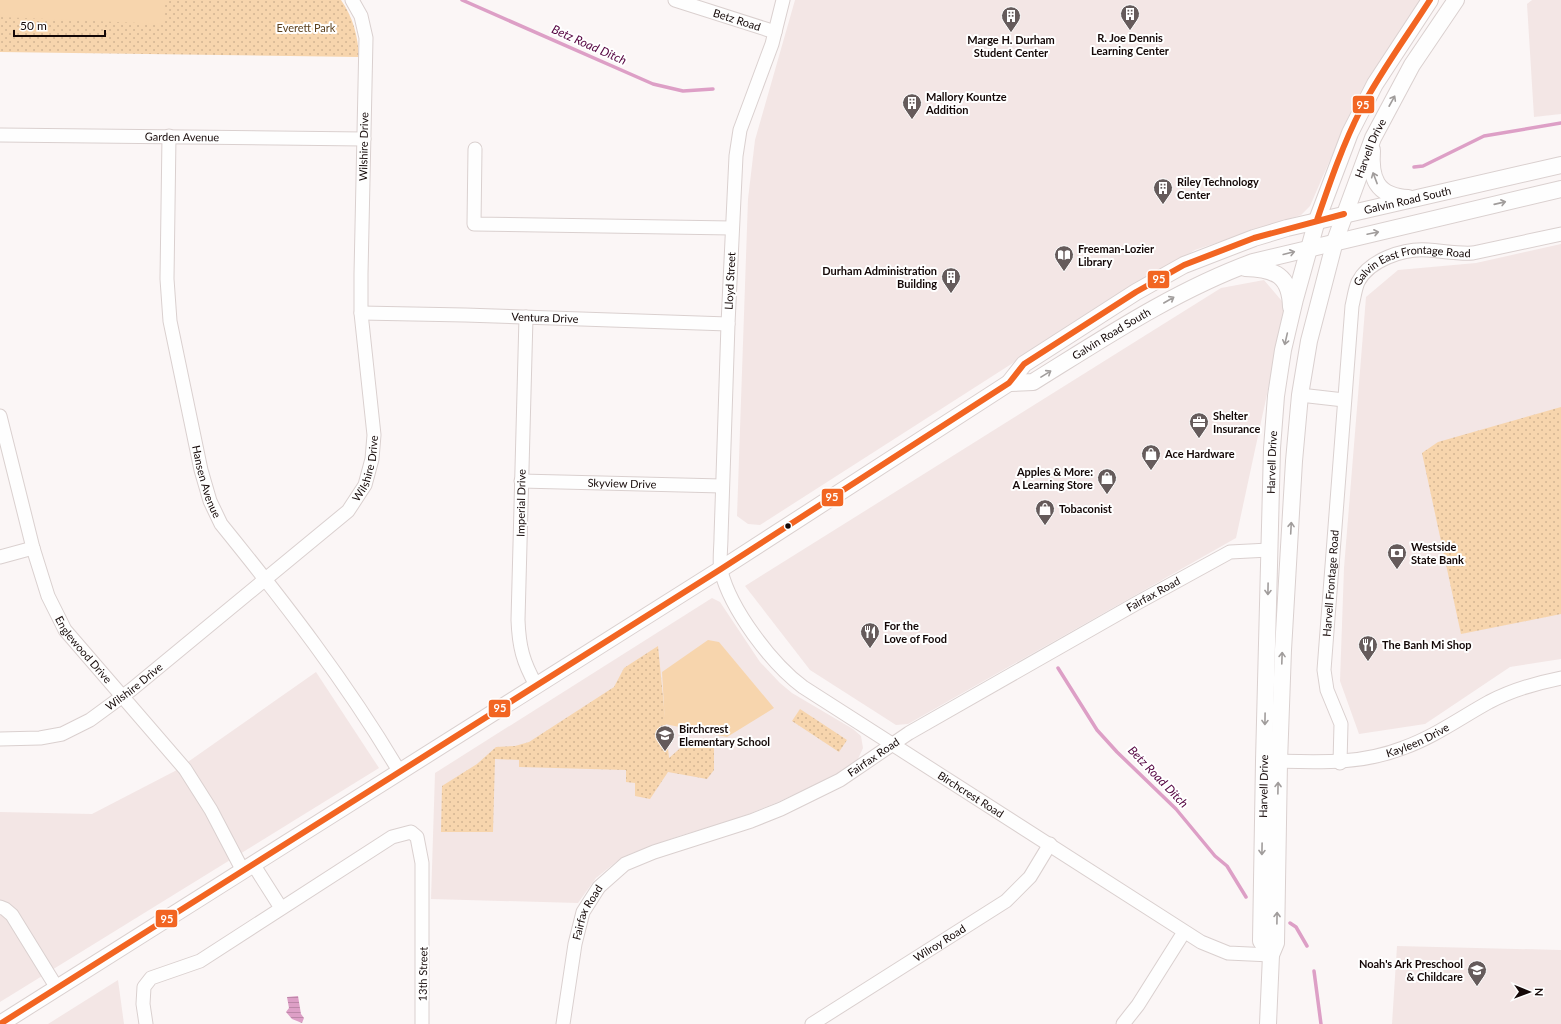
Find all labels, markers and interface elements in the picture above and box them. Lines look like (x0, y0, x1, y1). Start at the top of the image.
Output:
building icon: R. Joe Dennis Learning Center (1119, 3, 1141, 31)
building icon: Marge H. Durham Student Center (1000, 5, 1022, 33)
street label: Betz Road (712, 6, 762, 33)
scale bar (14, 12, 105, 38)
text: 50 m (20, 18, 47, 33)
park label: Everett Park (277, 21, 336, 34)
water label: Betz Road Ditch (550, 21, 629, 68)
place label: R. Joe Dennis Learning Center (1091, 31, 1170, 57)
place label: Marge H. Durham Student Center (967, 33, 1055, 59)
place label: Mallory Kountze Addition (925, 90, 1007, 116)
building icon: Mallory Kountze Addition (901, 92, 923, 120)
line badge: 95 (1352, 95, 1375, 114)
one-way arrow (1388, 95, 1396, 107)
text: 95 (1357, 98, 1369, 111)
street label: Wilshire Drive (356, 112, 370, 181)
street label: Harvell Drive (1352, 116, 1388, 180)
street label: Garden Avenue (145, 130, 219, 143)
one-way arrow (1370, 173, 1378, 185)
place label: Riley Technology Center (1177, 175, 1259, 201)
building icon: Riley Technology Center (1152, 177, 1174, 205)
street label: Galvin Road South (1363, 183, 1452, 216)
one-way arrow (1493, 199, 1506, 207)
one-way arrow (1367, 228, 1380, 236)
place label: Freeman-Lozier Library (1078, 242, 1155, 268)
street label: Galvin East Frontage Road (1350, 243, 1471, 288)
library icon: Freeman-Lozier Library (1053, 244, 1075, 272)
one-way arrow (1282, 248, 1295, 256)
street label: Lloyd Street (721, 252, 738, 310)
place label: Durham Administration Building (822, 264, 937, 290)
building icon: Durham Administration Building (940, 266, 962, 294)
line badge: 95 (1147, 270, 1170, 289)
text: 95 (1153, 272, 1165, 285)
one-way arrow (1163, 295, 1175, 303)
street label: Galvin Road South (1070, 305, 1153, 362)
street label: Ventura Drive (511, 310, 579, 325)
one-way arrow (1282, 332, 1289, 345)
one-way arrow (1040, 370, 1051, 379)
place label: Shelter Insurance (1213, 409, 1260, 435)
office icon: Shelter Insurance (1188, 411, 1210, 439)
street label: Harvell Drive (1264, 430, 1279, 494)
street label: Wilshire Drive (349, 435, 380, 504)
shop icon: Ace Hardware (1140, 443, 1162, 471)
street label: Hansen Avenue (190, 444, 224, 520)
place label: Ace Hardware (1164, 447, 1235, 460)
place label: Apples & More: A Learning Store (1011, 465, 1093, 491)
shop icon: Apples & More: A Learning Store (1096, 467, 1118, 495)
street label: Imperial Drive (513, 469, 528, 537)
street label: Skyview Drive (587, 476, 657, 490)
line badge: 95 (821, 488, 844, 507)
text: 95 (826, 490, 838, 503)
shop icon: Tobaconist (1034, 498, 1056, 526)
place label: Tobaconist (1059, 502, 1113, 515)
unlabelled marker (783, 521, 793, 531)
one-way arrow (1287, 522, 1294, 535)
street label: Harvell Frontage Road (1320, 529, 1341, 637)
place label: Westside State Bank (1411, 540, 1464, 566)
bank icon: Westside State Bank (1386, 542, 1408, 570)
street label: Fairfax Road (1124, 574, 1182, 614)
one-way arrow (1264, 582, 1272, 595)
street label: Englewood Drive (53, 614, 115, 686)
place label: For the Love of Food (884, 619, 947, 645)
restaurant icon: For the Love of Food (859, 621, 881, 649)
restaurant icon: The Banh Mi Shop (1357, 634, 1379, 662)
place label: The Banh Mi Shop (1382, 638, 1472, 651)
one-way arrow (1278, 652, 1286, 665)
street label: Wilshire Drive (103, 660, 165, 713)
line badge: 95 (488, 699, 511, 718)
text: 95 (494, 701, 506, 714)
one-way arrow (1261, 712, 1269, 725)
street label: Kayleen Drive (1384, 720, 1451, 759)
place label: Birchcrest Elementary School (679, 722, 770, 748)
school or university icon: Birchcrest Elementary School (654, 724, 676, 752)
street label: Fairfax Road (845, 735, 901, 779)
water label: Betz Road Ditch (1125, 743, 1192, 811)
street label: Harvell Drive (1256, 754, 1270, 818)
street label: Birchcrest Road (936, 768, 1006, 820)
one-way arrow (1274, 782, 1282, 795)
one-way arrow (1259, 842, 1266, 855)
street label: Fairfax Road (569, 882, 605, 941)
line badge: 95 (155, 909, 178, 928)
text: 95 (161, 912, 173, 925)
one-way arrow (1273, 912, 1281, 925)
street label: Wilroy Road (911, 921, 968, 964)
street label: 13th Street (416, 947, 429, 1001)
place label: Noah's Ark Preschool & Childcare (1359, 957, 1463, 983)
school or university icon: Noah's Ark Preschool & Childcare (1466, 959, 1488, 987)
north arrow (1509, 972, 1549, 1012)
text: N (1533, 988, 1546, 997)

